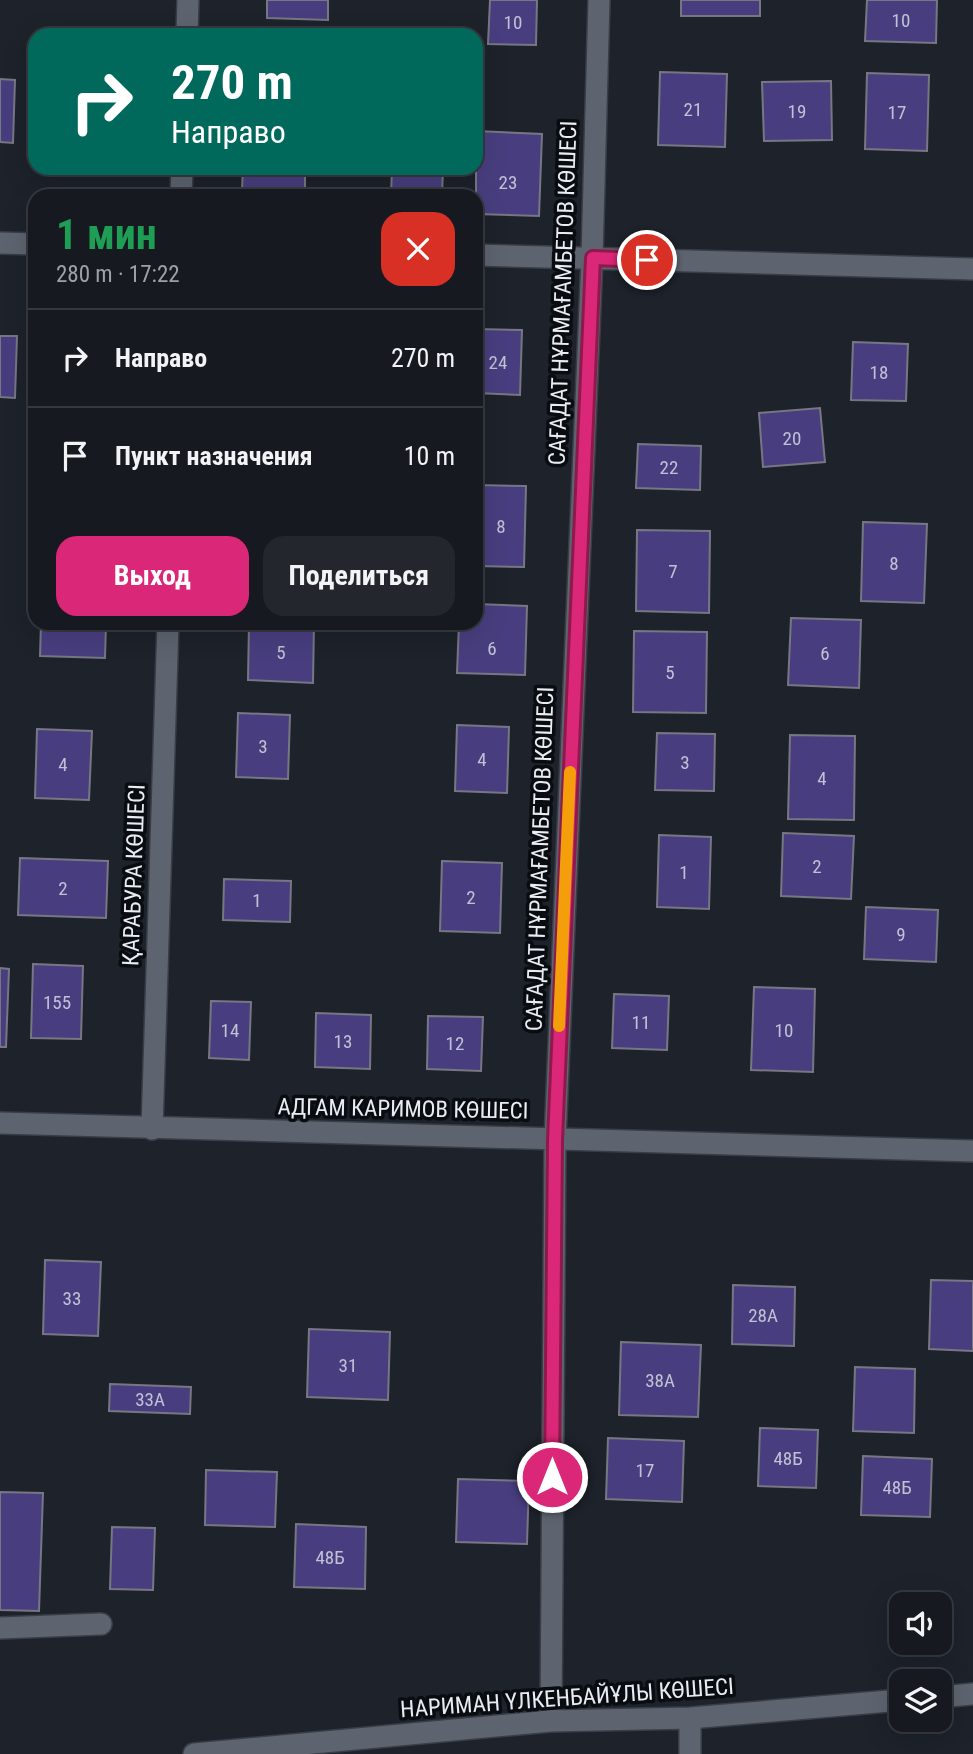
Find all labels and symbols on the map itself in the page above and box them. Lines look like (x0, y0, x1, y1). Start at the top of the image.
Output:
house number: 10 (892, 9, 910, 32)
house number: 10 (504, 11, 522, 34)
house number: 21 (684, 98, 702, 121)
house number: 19 (788, 100, 806, 123)
house number: 17 (888, 101, 906, 124)
street label: САҒАДАТ НҰРМАҒАМБЕТОВ КӨШЕСІ (543, 120, 583, 466)
house number: 23 (499, 171, 517, 194)
pin (617, 230, 677, 290)
house number: 24 (489, 351, 507, 374)
house number: 18 (870, 361, 888, 384)
house number: 20 (783, 427, 801, 450)
house number: 22 (660, 456, 678, 479)
house number: 8 (496, 515, 506, 538)
house number: 8 (889, 552, 899, 575)
house number: 7 (668, 560, 678, 583)
house number: 6 (487, 637, 497, 660)
house number: 5 (276, 641, 286, 664)
house number: 6 (820, 642, 830, 665)
house number: 5 (665, 661, 675, 684)
street label: САҒАДАТ НҰРМАҒАМБЕТОВ КӨШЕСІ (520, 686, 560, 1032)
house number: 3 (258, 735, 268, 758)
house number: 4 (477, 748, 487, 771)
house number: 3 (680, 751, 690, 774)
house number: 4 (58, 753, 68, 776)
house number: 4 (817, 767, 827, 790)
street label: ҚАРАБУРА КӨШЕСІ (117, 784, 151, 966)
house number: 2 (812, 855, 822, 878)
house number: 1 (679, 861, 689, 884)
house number: 2 (58, 877, 68, 900)
house number: 2 (466, 886, 476, 909)
house number: 1 (252, 889, 262, 912)
house number: 9 (896, 923, 906, 946)
house number: 155 (43, 991, 71, 1014)
house number: 11 (632, 1011, 650, 1034)
house number: 14 (221, 1019, 239, 1042)
house number: 10 (775, 1019, 793, 1042)
house number: 13 (334, 1030, 352, 1053)
house number: 12 (446, 1032, 464, 1055)
street label: АДГАМ КАРИМОВ КӨШЕСІ (277, 1093, 529, 1125)
house number: 33 (63, 1287, 81, 1310)
house number: 28А (748, 1304, 778, 1327)
house number: 31 (339, 1354, 357, 1377)
house number: 38А (645, 1369, 675, 1392)
house number: 33А (135, 1388, 165, 1411)
position arrow (515, 1440, 589, 1514)
house number: 48Б (773, 1447, 803, 1470)
house number: 17 (636, 1459, 654, 1482)
house number: 48Б (882, 1476, 912, 1499)
house number: 48Б (315, 1546, 345, 1569)
street label: НАРИМАН ҮЛКЕНБАЙҰЛЫ КӨШЕСІ (399, 1672, 735, 1723)

